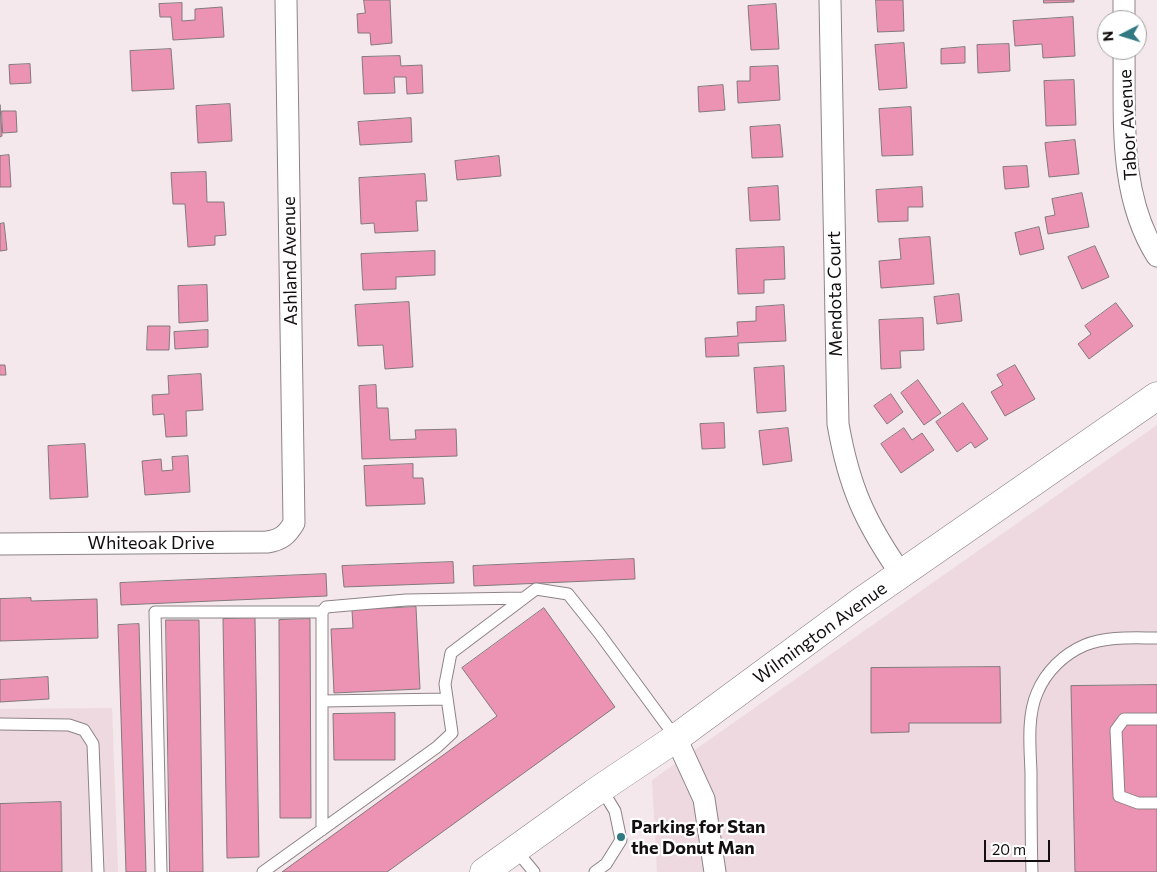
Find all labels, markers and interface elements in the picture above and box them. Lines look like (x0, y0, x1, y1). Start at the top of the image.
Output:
north arrow (1097, 10, 1147, 60)
text: N (1099, 30, 1116, 42)
street label: Tabor Avenue (1114, 69, 1142, 181)
street label: Ashland Avenue (278, 196, 302, 326)
street label: Mendota Court (823, 231, 847, 357)
street label: Whiteoak Drive (88, 532, 214, 554)
street label: Wilmington Avenue (749, 577, 891, 689)
place label: Parking for Stan the Donut Man (631, 816, 765, 859)
scale bar (987, 830, 1053, 862)
marker: Parking for Stan the Donut Man (615, 831, 627, 843)
text: 20 m (992, 840, 1026, 858)

